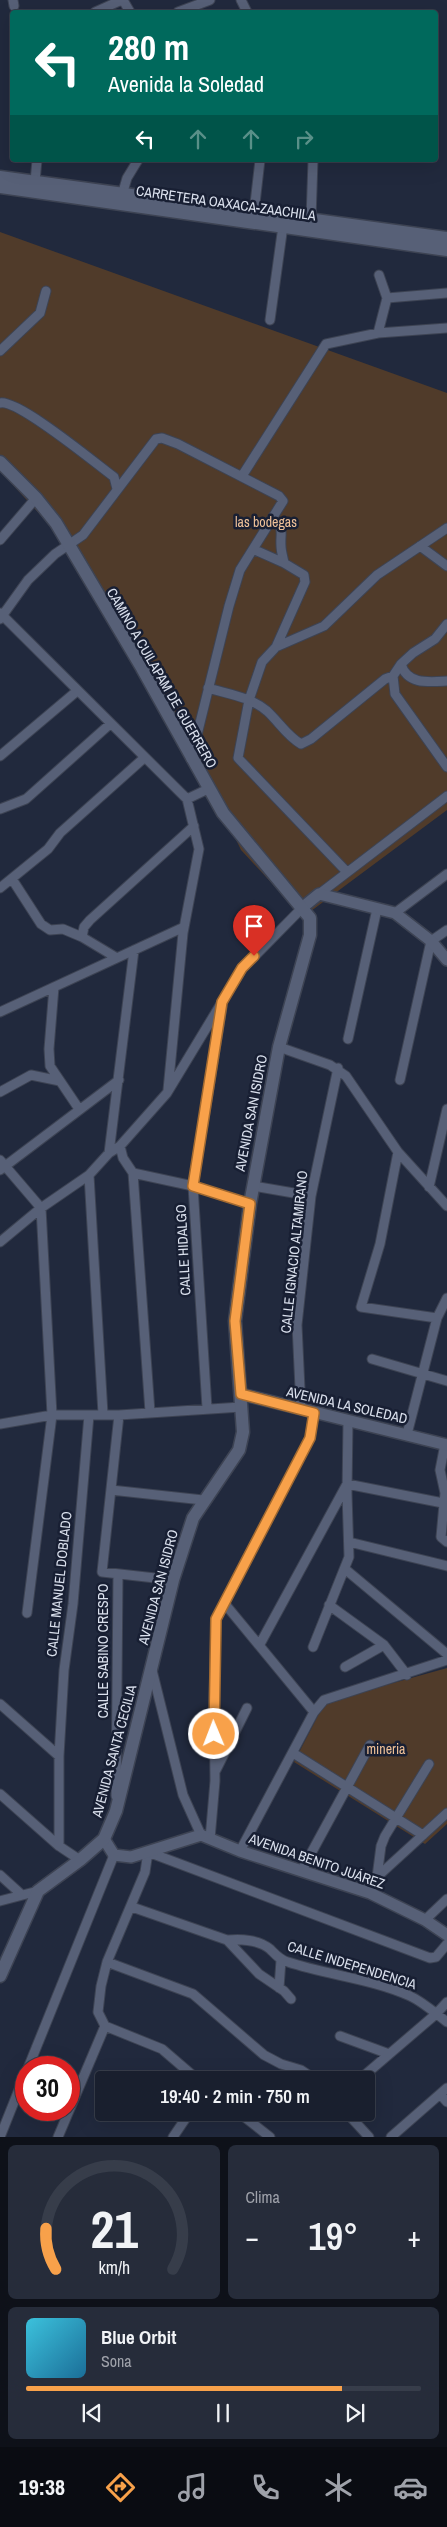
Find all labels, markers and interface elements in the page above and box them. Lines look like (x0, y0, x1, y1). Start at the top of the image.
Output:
text: 280 m (108, 24, 189, 71)
icon: left (25, 30, 90, 95)
text: Avenida la Soledad (108, 69, 264, 99)
icon: left (131, 125, 159, 153)
icon: ahead (184, 125, 212, 153)
icon: ahead (237, 125, 265, 153)
icon: right (290, 125, 318, 153)
street label: CARRETERA OAXACA-ZAACHILA (135, 181, 317, 225)
park label: las bodegas (235, 513, 297, 531)
street label: CAMINO A CUILAPAM DE GUERRERO (103, 585, 221, 771)
pin (233, 905, 275, 956)
icon: arrive (240, 912, 268, 940)
street label: AVENIDA SAN ISIDRO (231, 1053, 271, 1174)
street label: CALLE IGNACIO ALTAMIRANO (277, 1170, 312, 1334)
street label: CALLE HIDALGO (172, 1204, 194, 1296)
street label: AVENIDA LA SOLEDAD (284, 1382, 409, 1428)
street label: CALLE MANUEL DOBLADO (42, 1510, 76, 1658)
street label: AVENIDA SAN ISIDRO (134, 1527, 182, 1648)
street label: CALLE SABINO CRESPO (94, 1584, 112, 1718)
street label: AVENIDA SANTA CECILIA (87, 1682, 140, 1820)
position arrow (187, 1707, 239, 1759)
park label: mineria (367, 1740, 406, 1758)
street label: AVENIDA BENITO JUÁREZ (246, 1829, 387, 1893)
street label: CALLE INDEPENDENCIA (285, 1937, 419, 1993)
speed limit sign: 30 (15, 2056, 80, 2121)
text: 19:40 · 2 min · 750 m (160, 2083, 310, 2109)
text: Clima (246, 2186, 280, 2208)
text: 21 (90, 2194, 138, 2264)
text: 19° (308, 2211, 358, 2262)
text: − (246, 2218, 259, 2256)
text: + (408, 2218, 421, 2256)
text: km/h (98, 2256, 130, 2280)
text: Blue Orbit (101, 2324, 176, 2350)
text: Sona (101, 2350, 132, 2372)
icon: previous (78, 2399, 106, 2427)
icon: pause (209, 2399, 237, 2427)
icon: next (341, 2399, 369, 2427)
icon: directions (103, 2470, 138, 2505)
icon: music (175, 2470, 210, 2505)
icon: phone (248, 2470, 283, 2505)
icon: climate (321, 2470, 356, 2505)
icon: car (393, 2470, 428, 2505)
text: 19:38 (19, 2472, 65, 2502)

